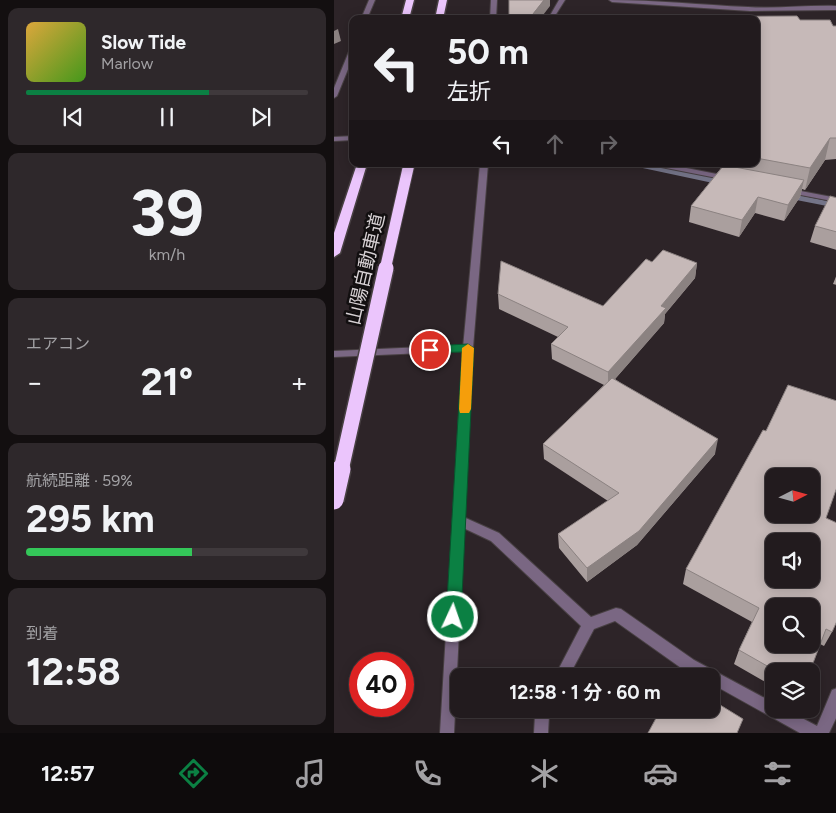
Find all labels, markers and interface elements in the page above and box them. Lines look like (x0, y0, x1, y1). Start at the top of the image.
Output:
text: Slow Tide (101, 31, 186, 54)
text: 50 m (447, 31, 529, 73)
icon: left (364, 35, 429, 100)
text: Marlow (101, 54, 153, 73)
text: 左折 (447, 78, 491, 105)
icon: previous (59, 103, 87, 131)
icon: pause (153, 103, 181, 131)
icon: next (247, 103, 275, 131)
icon: left (488, 130, 516, 158)
icon: ahead (541, 130, 569, 158)
icon: right (594, 130, 622, 158)
text: 39 (130, 173, 204, 251)
street label: 山陽自動車道 (341, 211, 390, 327)
text: km/h (149, 245, 185, 264)
pin (409, 329, 451, 371)
text: エアコン (26, 334, 90, 353)
icon: arrive (416, 336, 444, 364)
text: 21° (141, 359, 193, 405)
text: − (26, 365, 43, 399)
text: + (291, 365, 308, 399)
north arrow (765, 468, 820, 522)
map controls (765, 468, 820, 718)
text: 航続距離 · 59% (26, 471, 133, 490)
text: 295 km (26, 496, 155, 542)
button: sound (765, 533, 820, 588)
position arrow (426, 590, 478, 642)
button: search (765, 598, 820, 653)
text: 到着 (26, 624, 58, 643)
text: 12:58 (26, 649, 121, 695)
speed limit sign: 40 (349, 652, 414, 717)
button: layers (765, 663, 820, 718)
text: 12:58 · 1 分 · 60 m (509, 681, 661, 704)
icon: directions (176, 756, 211, 791)
icon: music (293, 756, 328, 791)
icon: phone (410, 756, 445, 791)
icon: climate (527, 756, 562, 791)
icon: car (643, 756, 678, 791)
icon: filters (760, 756, 795, 791)
text: 12:57 (41, 760, 95, 787)

